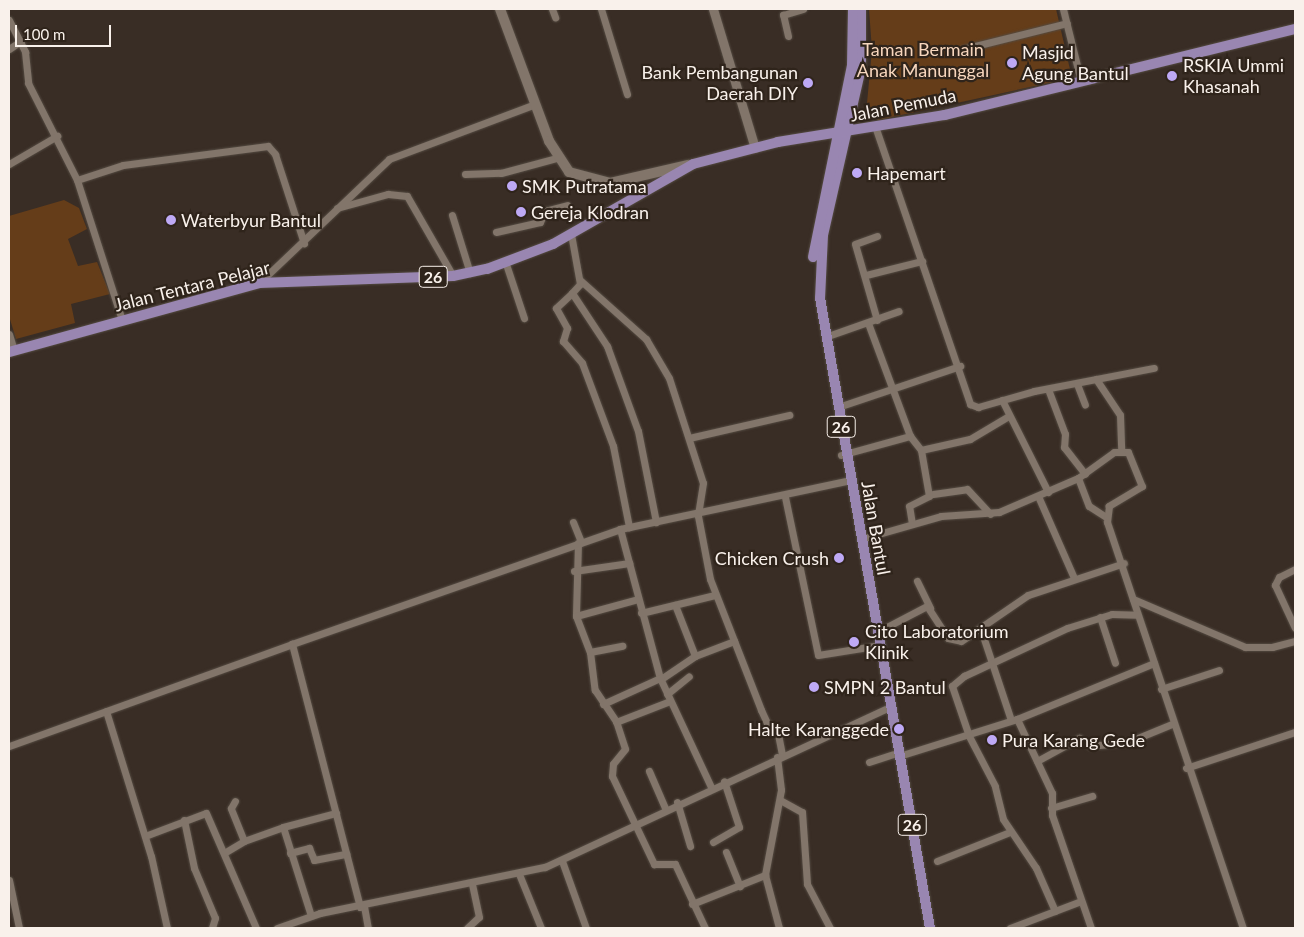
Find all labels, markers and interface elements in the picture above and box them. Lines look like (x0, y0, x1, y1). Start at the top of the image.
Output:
scale bar (18, 15, 114, 47)
text: 100 m (23, 25, 65, 43)
park label: Taman Bermain Anak Manunggal (857, 39, 989, 82)
place label: Masjid Agung Bantul (1022, 42, 1129, 84)
place label: RSKIA Ummi Khasanah (1183, 55, 1285, 98)
marker: Masjid Agung Bantul (1006, 57, 1018, 69)
place label: Bank Pembangunan Daerah DIY (642, 62, 798, 104)
marker: RSKIA Ummi Khasanah (1165, 69, 1179, 83)
marker: Bank Pembangunan Daerah DIY (802, 77, 814, 89)
street label: Jalan Pemuda (848, 84, 958, 126)
place label: Hapemart (867, 162, 946, 184)
marker: Hapemart (851, 167, 863, 179)
place label: SMK Putratama (522, 175, 647, 197)
marker: SMK Putratama (506, 180, 518, 192)
place label: Gereja Klodran (531, 201, 649, 223)
marker: Gereja Klodran (515, 206, 527, 218)
place label: Waterbyur Bantul (181, 209, 321, 231)
marker: Waterbyur Bantul (165, 214, 177, 226)
street label: Jalan Tentara Pelajar (112, 256, 272, 316)
road number: 26 (418, 264, 448, 290)
road number: 26 (826, 414, 856, 441)
street label: Jalan Bantul (857, 479, 895, 577)
place label: Chicken Crush (715, 547, 829, 569)
marker: Chicken Crush (833, 552, 845, 564)
place label: Cito Laboratorium Klinik (865, 621, 1009, 664)
marker: Cito Laboratorium Klinik (847, 635, 861, 649)
place label: SMPN 2 Bantul (824, 676, 946, 698)
marker: SMPN 2 Bantul (808, 681, 820, 693)
place label: Halte Karanggede (748, 718, 889, 740)
marker: Halte Karanggede (893, 723, 905, 735)
place label: Pura Karang Gede (1002, 729, 1145, 751)
marker: Pura Karang Gede (986, 734, 998, 746)
road number: 26 (897, 812, 927, 838)

